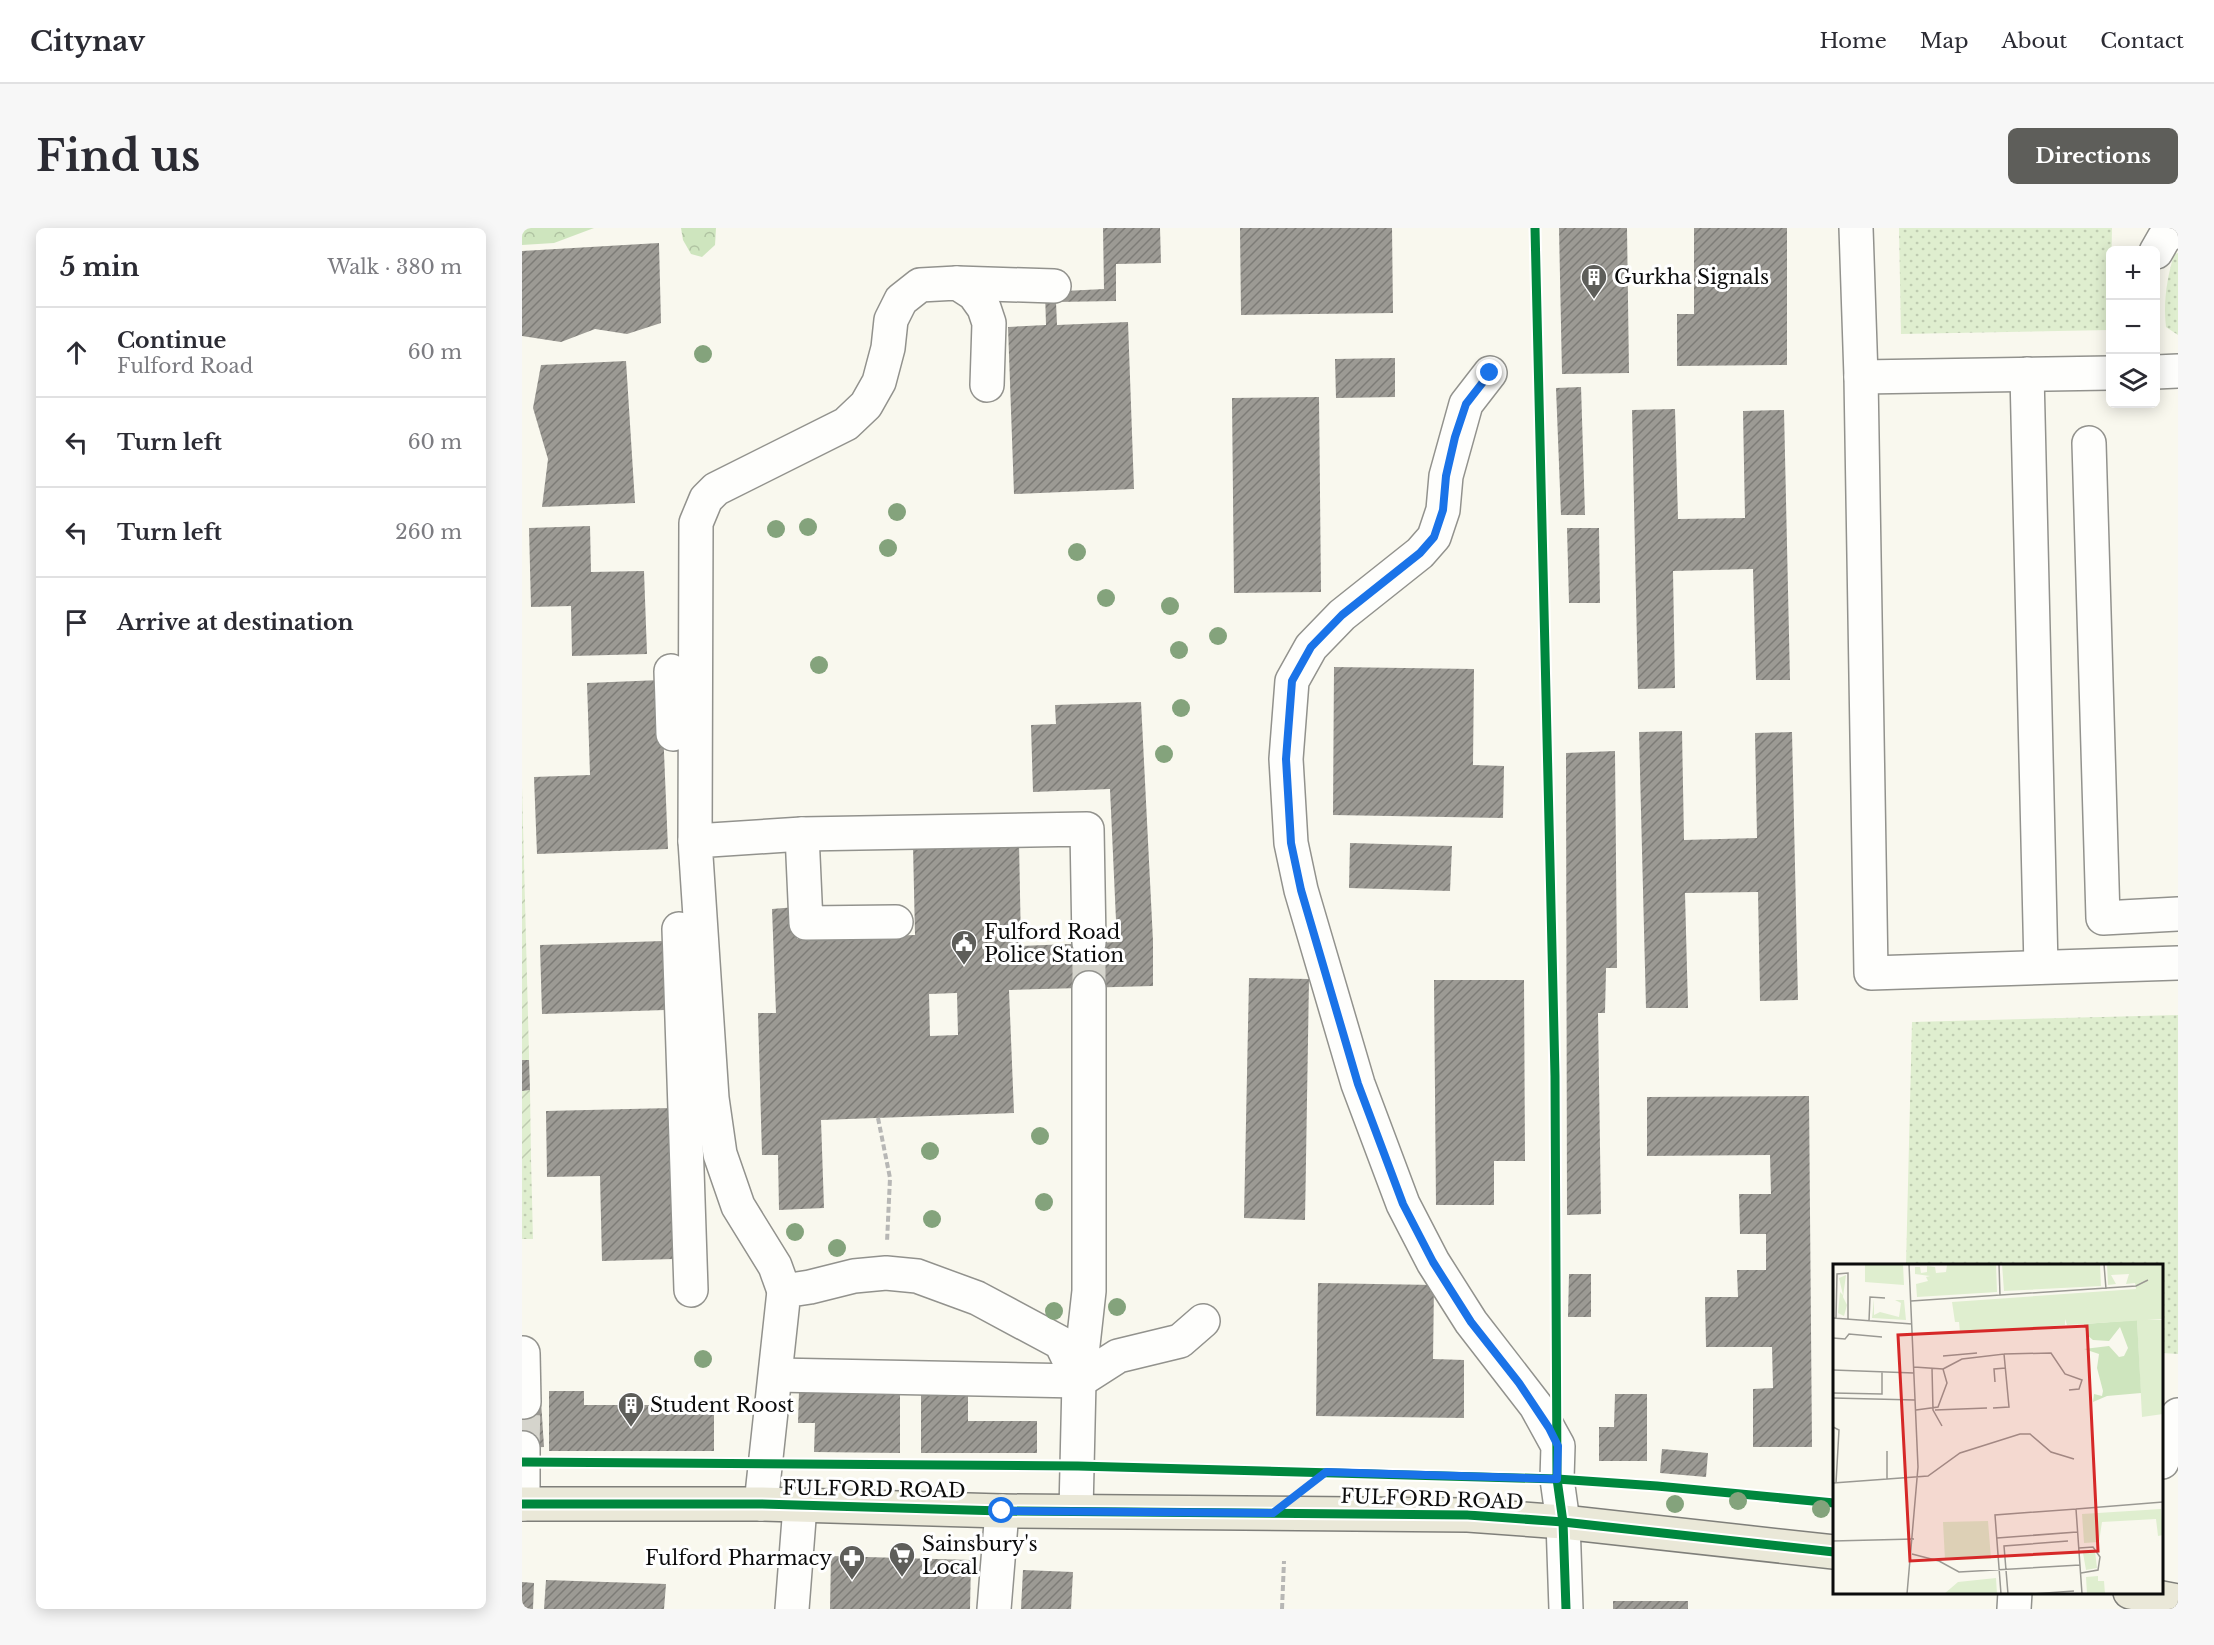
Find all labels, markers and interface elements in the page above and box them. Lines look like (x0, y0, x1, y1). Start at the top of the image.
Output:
text: Citynav (30, 24, 145, 59)
text: Home (1820, 28, 1887, 54)
text: Map (1920, 28, 1968, 54)
text: About (2001, 28, 2067, 54)
text: Contact (2100, 28, 2184, 54)
button: Directions (2008, 128, 2178, 184)
text: Find us (36, 130, 200, 182)
map controls (2106, 246, 2160, 408)
button: + (2106, 246, 2160, 300)
text: 5 min (60, 251, 139, 283)
text: Walk · 380 m (328, 255, 462, 279)
building icon: Gurkha Signals (1579, 262, 1609, 300)
place label: Gurkha Signals (1614, 265, 1769, 289)
button: − (2106, 300, 2160, 354)
text: Continue (117, 327, 226, 354)
icon: ahead (60, 336, 93, 369)
text: 60 m (408, 340, 462, 364)
text: Fulford Road (117, 354, 253, 378)
button: layers (2106, 354, 2160, 408)
route end (1476, 359, 1502, 385)
icon: left (60, 426, 93, 459)
text: Turn left (117, 429, 222, 456)
text: 60 m (408, 430, 462, 454)
icon: left (60, 516, 93, 549)
text: Turn left (117, 519, 222, 546)
text: 260 m (395, 520, 462, 544)
icon: arrive (60, 606, 93, 639)
text: Arrive at destination (117, 609, 354, 636)
place label: Fulford Road Police Station (984, 920, 1124, 967)
public building icon: Fulford Road Police Station (949, 928, 979, 966)
inset map (1833, 1264, 2163, 1594)
building icon: Student Roost (616, 1390, 646, 1428)
place label: Student Roost (650, 1393, 795, 1417)
street label: FULFORD ROAD (782, 1475, 966, 1503)
street label: FULFORD ROAD (1340, 1484, 1524, 1514)
route start (988, 1497, 1014, 1523)
place label: Sainsbury's Local (922, 1532, 1038, 1579)
supermarket icon: Sainsbury's Local (887, 1540, 917, 1578)
pharmacy icon: Fulford Pharmacy (837, 1543, 867, 1581)
place label: Fulford Pharmacy (645, 1546, 832, 1570)

